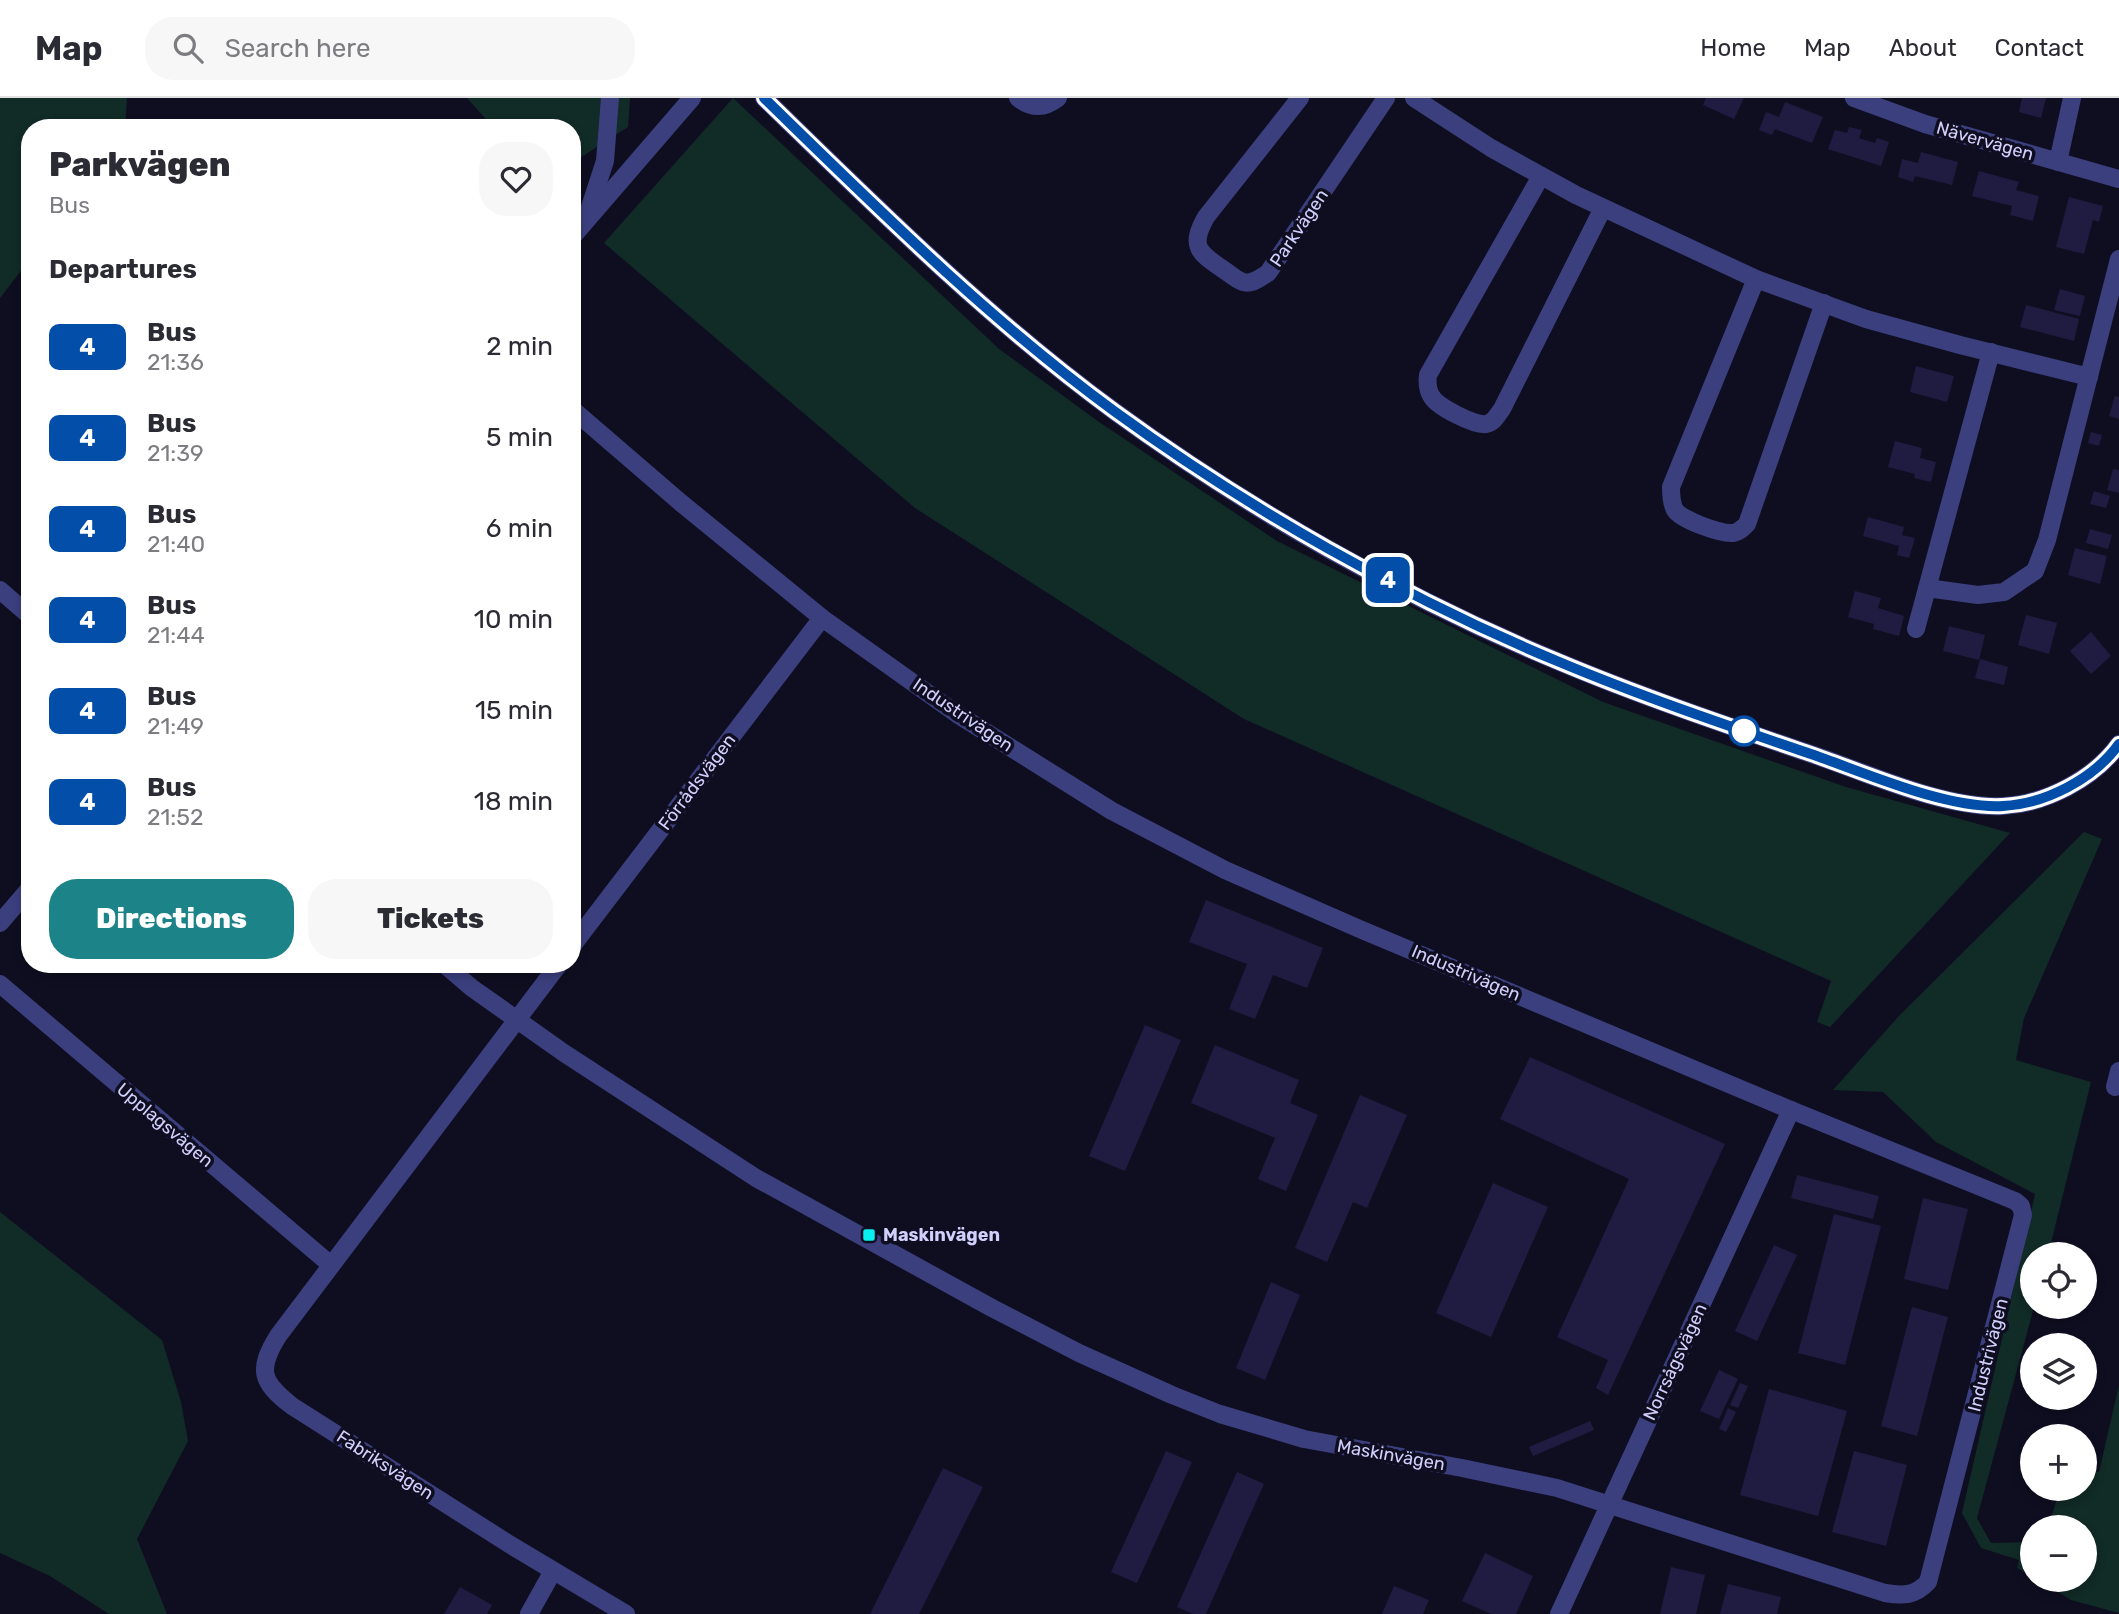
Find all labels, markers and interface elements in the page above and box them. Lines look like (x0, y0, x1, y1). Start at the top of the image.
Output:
search box (145, 17, 635, 80)
text: Map (35, 29, 103, 68)
icon: search (169, 29, 207, 67)
text: Search here (225, 33, 370, 64)
text: Home (1700, 34, 1766, 62)
text: Map (1804, 34, 1851, 62)
text: About (1889, 34, 1957, 62)
text: Contact (1995, 34, 2084, 62)
street label: Nävervägen (1934, 117, 2036, 165)
button: heart (479, 142, 553, 216)
text: Parkvägen (49, 145, 230, 184)
street label: Parkvägen (1265, 185, 1333, 271)
text: Bus (49, 191, 90, 219)
text: Departures (49, 254, 197, 285)
text: Bus (147, 317, 196, 348)
text: 2 min (486, 331, 553, 362)
text: 4 (79, 333, 96, 361)
text: 21:36 (147, 348, 204, 376)
text: Bus (147, 408, 196, 439)
text: 5 min (486, 422, 553, 453)
text: 4 (79, 424, 96, 452)
text: 21:39 (147, 439, 204, 467)
text: Bus (147, 499, 196, 530)
text: 6 min (486, 513, 553, 544)
text: 4 (79, 515, 96, 543)
text: 21:40 (147, 530, 205, 558)
line badge: 4 (1365, 557, 1411, 603)
text: 4 (1380, 566, 1396, 594)
text: Bus (147, 590, 196, 621)
text: 10 min (474, 604, 553, 635)
text: 4 (79, 606, 96, 634)
text: 21:44 (147, 621, 205, 649)
street label: Industrivägen (909, 673, 1017, 757)
text: Bus (147, 681, 196, 712)
text: 15 min (475, 695, 553, 726)
text: 4 (79, 697, 96, 725)
text: 21:49 (147, 712, 204, 740)
unlabelled marker (1729, 716, 1759, 746)
street label: Förrådsvägen (654, 729, 740, 835)
text: Bus (147, 772, 196, 803)
text: 18 min (474, 786, 553, 817)
text: 4 (79, 788, 96, 816)
text: 21:52 (147, 803, 203, 831)
button: Directions (49, 879, 294, 959)
button: Tickets (308, 879, 553, 959)
street label: Industrivägen (1408, 940, 1524, 1006)
street label: Upplagsvägen (112, 1078, 218, 1172)
place label: Maskinvägen (883, 1224, 1000, 1246)
marker: Maskinvägen (861, 1227, 877, 1243)
map controls (2020, 1242, 2097, 1592)
button: locate (2020, 1242, 2097, 1319)
street label: Industrivägen (1963, 1296, 2013, 1414)
street label: Norrsågsvägen (1638, 1300, 1712, 1424)
button: layers (2020, 1333, 2097, 1410)
button: + (2020, 1424, 2097, 1501)
street label: Fabriksvägen (332, 1426, 438, 1504)
street label: Maskinvägen (1335, 1435, 1447, 1475)
button: − (2020, 1515, 2097, 1592)

